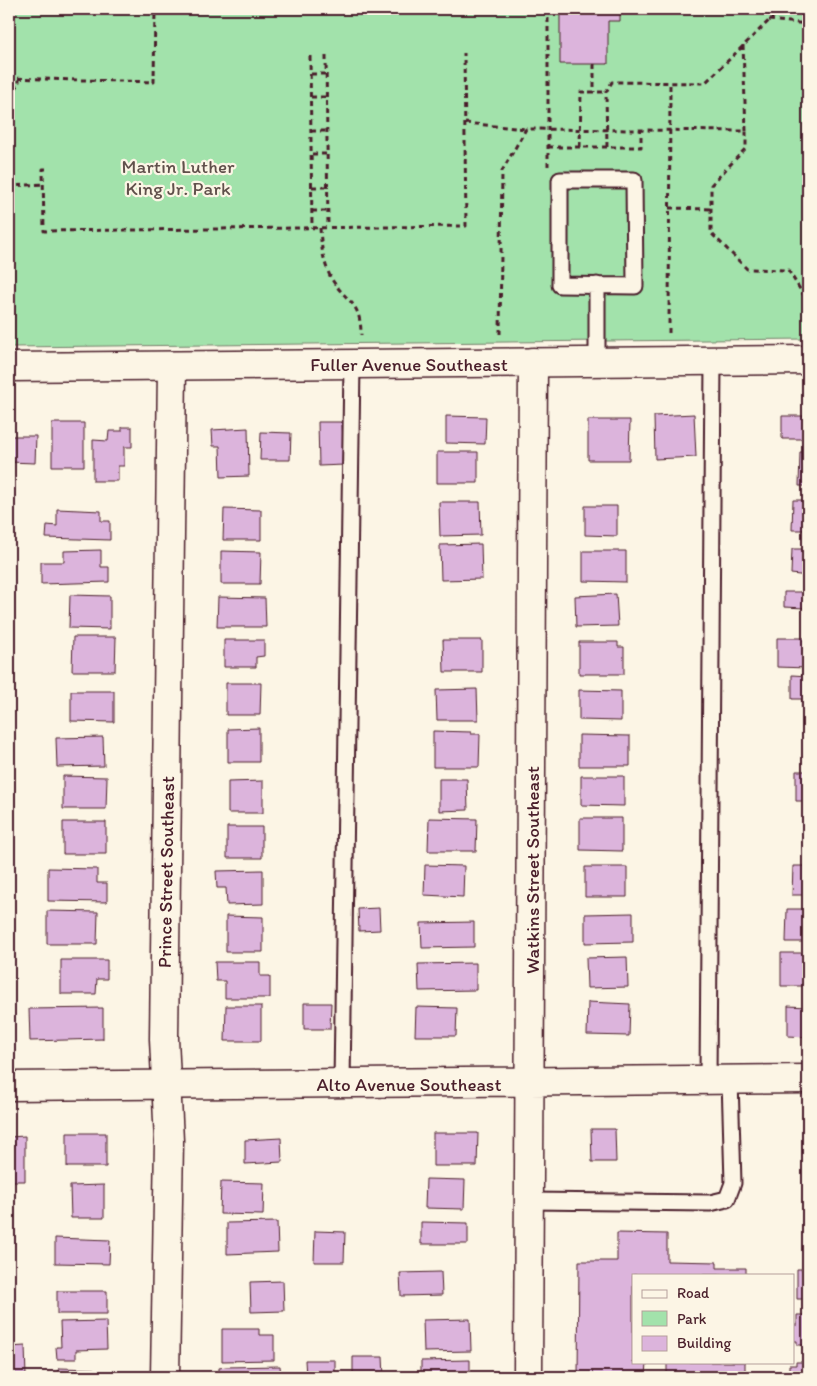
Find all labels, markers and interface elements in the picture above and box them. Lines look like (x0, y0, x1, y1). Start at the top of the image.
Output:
park label: Martin Luther King Jr. Park (121, 155, 235, 200)
street label: Fuller Avenue Southeast (310, 353, 508, 376)
street label: Watkins Street Southeast (521, 766, 544, 974)
street label: Prince Street Southeast (153, 776, 179, 968)
street label: Alto Avenue Southeast (316, 1073, 502, 1096)
legend (632, 1274, 794, 1364)
text: Road (677, 1284, 710, 1302)
text: Park (677, 1310, 707, 1328)
text: Building (677, 1334, 731, 1352)

